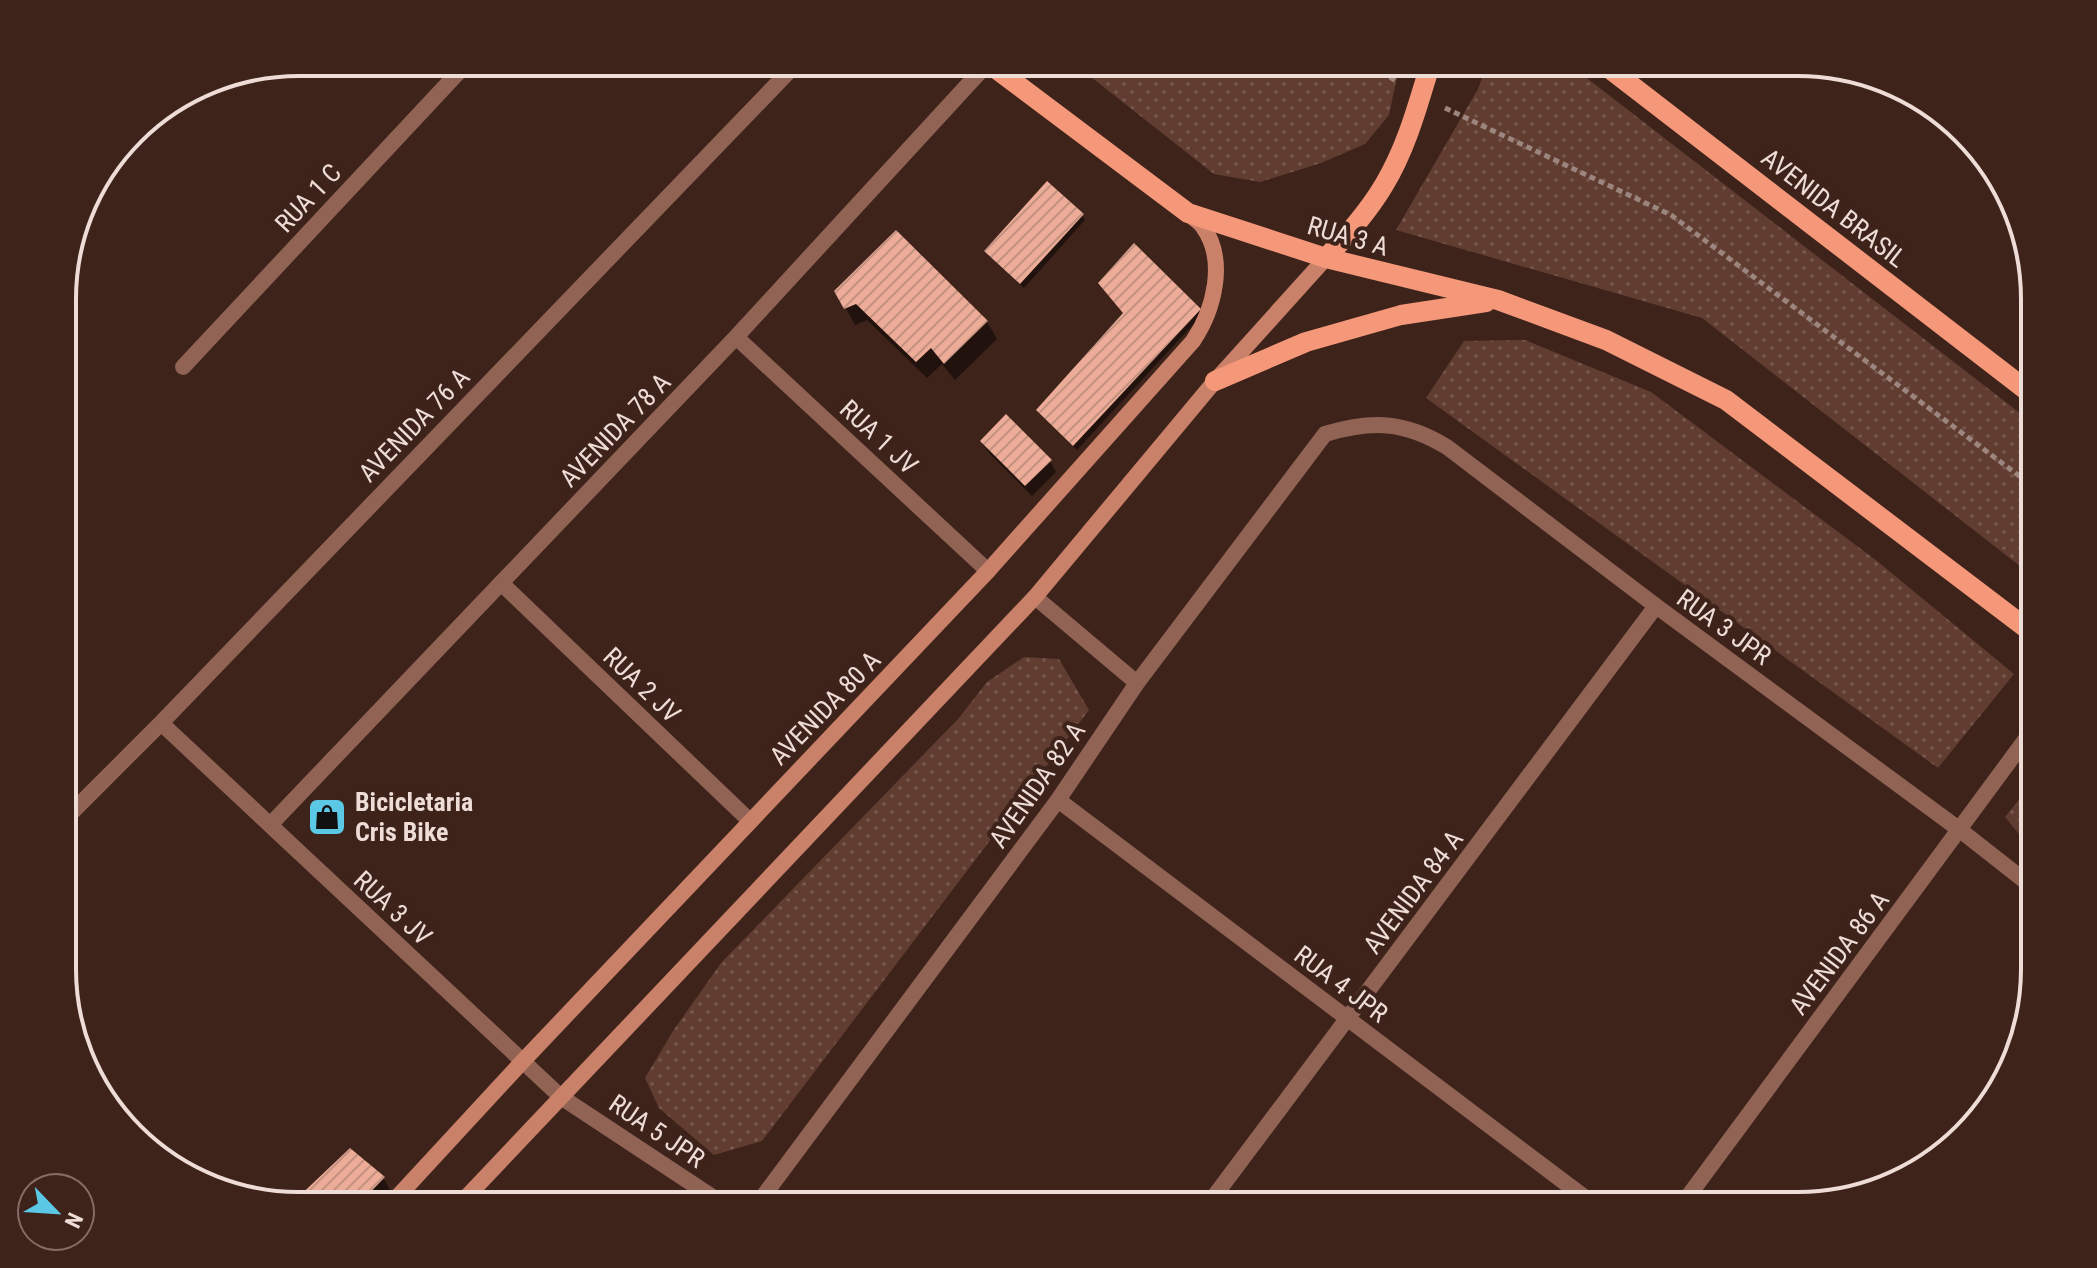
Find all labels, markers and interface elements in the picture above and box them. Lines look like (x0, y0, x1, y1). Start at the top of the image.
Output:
street label: AVENIDA BRASIL (1756, 142, 1912, 274)
street label: RUA 1 C (269, 158, 347, 238)
street label: RUA 3 A (1304, 210, 1392, 262)
street label: AVENIDA 76 A (352, 362, 476, 488)
street label: AVENIDA 78 A (553, 367, 677, 493)
street label: RUA 1 JV (834, 394, 924, 481)
street label: RUA 3 JPR (1671, 583, 1777, 671)
street label: RUA 2 JV (597, 641, 687, 729)
street label: AVENIDA 80 A (763, 645, 887, 771)
street label: AVENIDA 82 A (983, 717, 1091, 853)
place label: Bicicletaria Cris Bike (355, 787, 473, 847)
shop icon: Bicicletaria Cris Bike (306, 796, 348, 838)
street label: AVENIDA 84 A (1357, 825, 1469, 959)
street label: RUA 3 JV (348, 865, 438, 952)
street label: AVENIDA 86 A (1783, 886, 1895, 1020)
street label: RUA 4 JPR (1289, 939, 1394, 1029)
street label: RUA 5 JPR (604, 1088, 711, 1174)
north arrow (16, 1172, 96, 1252)
text: N (59, 1209, 88, 1232)

